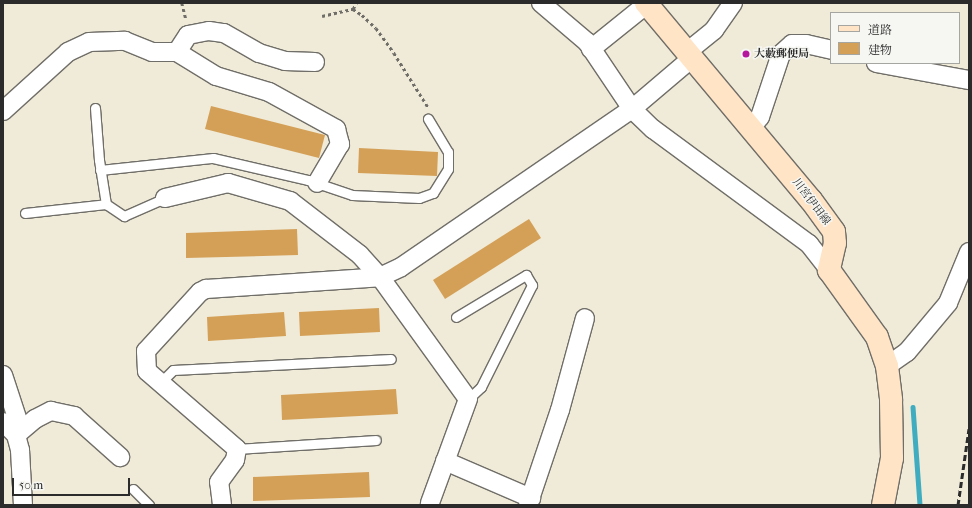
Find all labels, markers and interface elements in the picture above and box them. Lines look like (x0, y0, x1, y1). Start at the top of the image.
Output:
legend (830, 12, 960, 64)
text: 道路 (868, 23, 892, 37)
text: 建物 (868, 43, 892, 57)
place label: 大藪郵便局 (754, 47, 809, 61)
marker: 大藪郵便局 (741, 49, 751, 59)
street label: 川宮伊田線 (789, 176, 833, 228)
scale bar (14, 470, 132, 496)
text: 50 m (19, 478, 43, 492)

